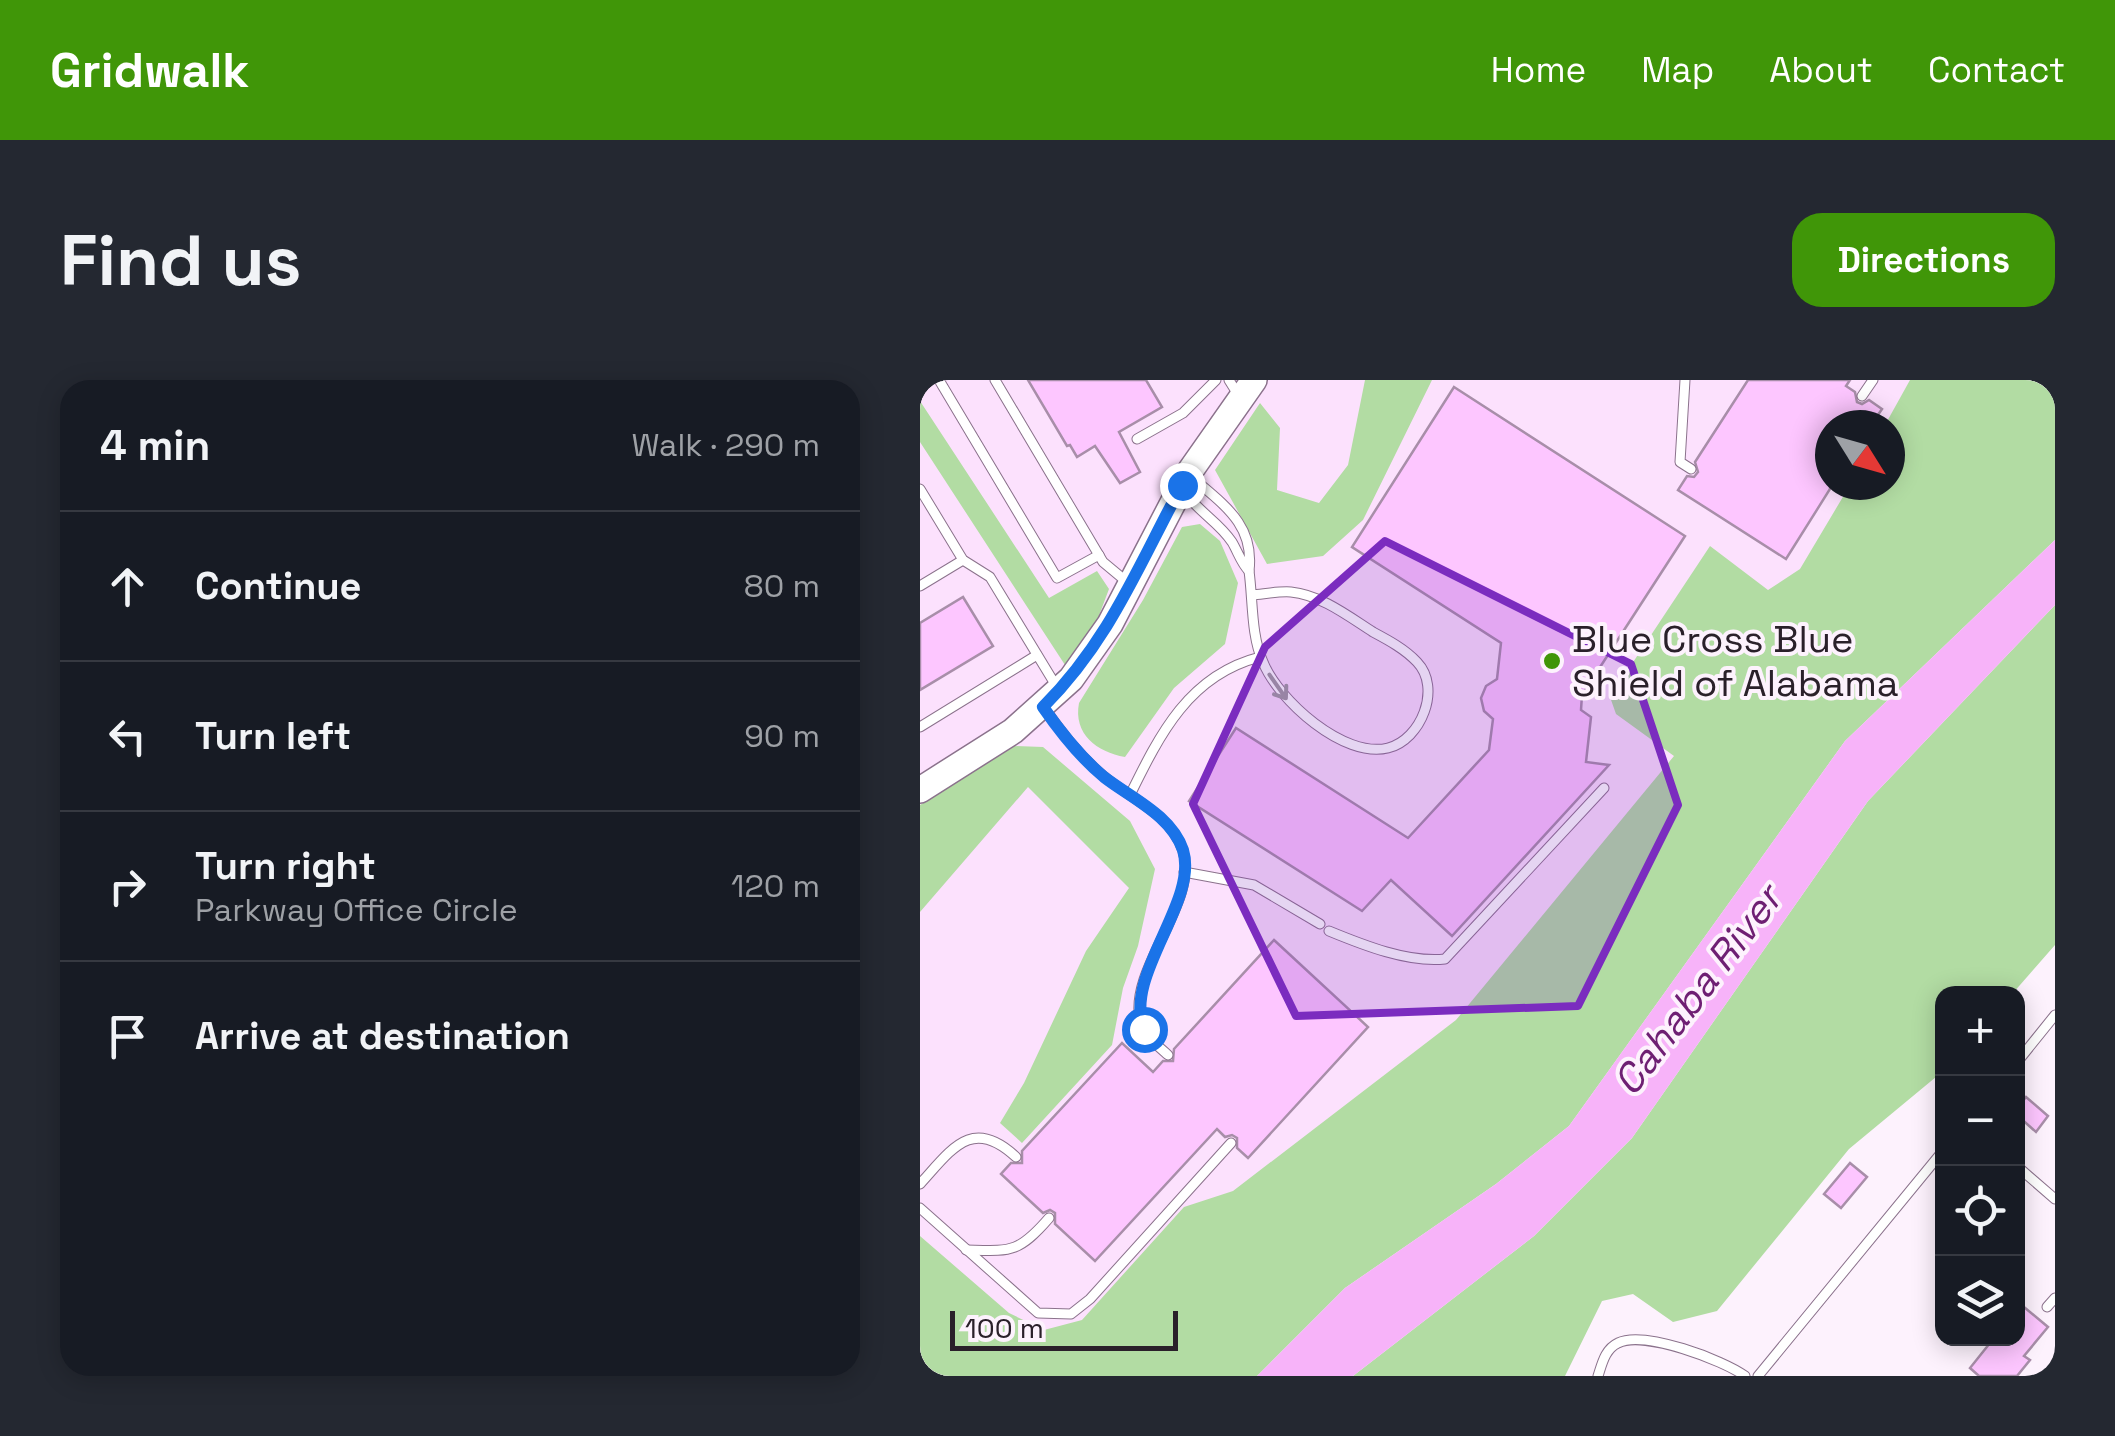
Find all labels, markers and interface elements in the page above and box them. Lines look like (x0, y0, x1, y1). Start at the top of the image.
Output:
text: Gridwalk (50, 40, 249, 101)
text: Home (1491, 48, 1586, 92)
text: Map (1641, 48, 1714, 92)
text: About (1769, 48, 1873, 92)
text: Contact (1928, 48, 2065, 92)
button: Directions (1792, 213, 2055, 307)
text: Find us (60, 216, 301, 305)
north arrow (1815, 410, 1905, 500)
text: 4 min (100, 419, 210, 472)
text: Walk · 290 m (631, 425, 820, 465)
route end (1160, 463, 1206, 509)
icon: ahead (100, 559, 155, 614)
text: Continue (195, 562, 361, 610)
text: 80 m (744, 566, 820, 606)
place label: Blue Cross Blue Shield of Alabama (1572, 615, 1899, 707)
marker: Blue Cross Blue Shield of Alabama (1541, 650, 1563, 672)
one-way arrow (1267, 673, 1288, 701)
icon: left (100, 709, 155, 764)
text: Turn left (195, 712, 351, 760)
text: 90 m (744, 716, 820, 756)
text: Turn right (195, 842, 376, 890)
icon: right (100, 859, 155, 914)
text: 120 m (731, 866, 820, 906)
water label: Cahaba River (1602, 872, 1795, 1105)
text: Parkway Office Circle (195, 890, 518, 930)
map controls (1935, 986, 2025, 1346)
button: + (1935, 986, 2025, 1076)
route start (1122, 1007, 1168, 1053)
icon: arrive (100, 1009, 155, 1064)
text: Arrive at destination (195, 1012, 570, 1060)
button: − (1935, 1076, 2025, 1166)
button: locate (1935, 1166, 2025, 1256)
button: layers (1935, 1256, 2025, 1346)
scale bar (950, 1306, 1178, 1350)
text: 100 m (965, 1310, 1044, 1346)

